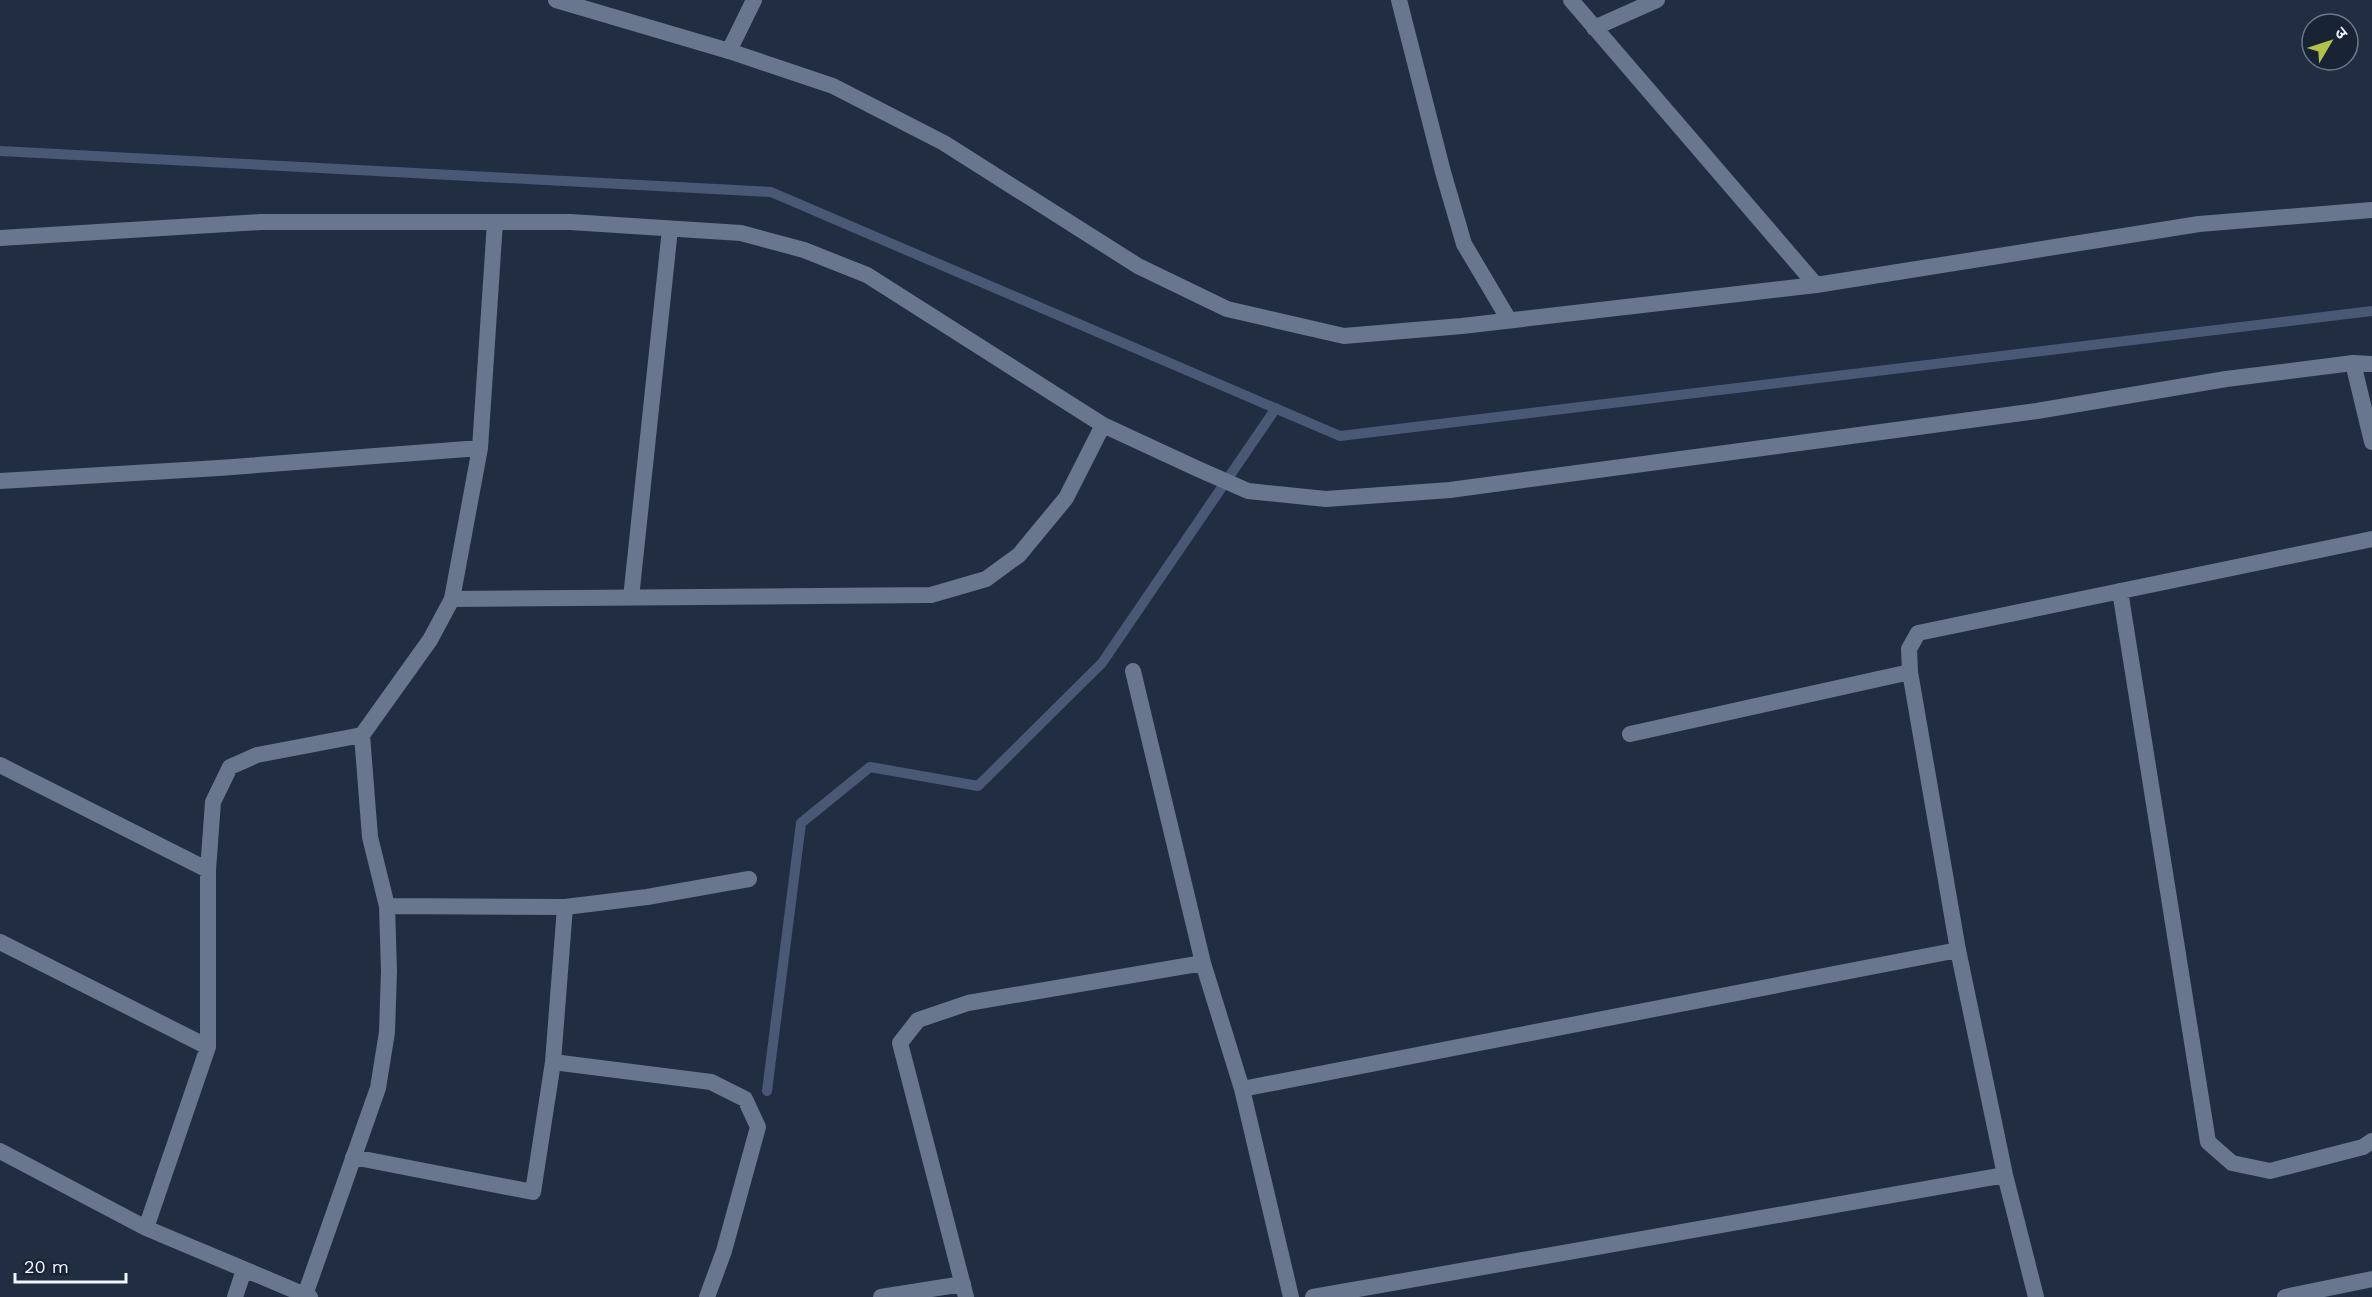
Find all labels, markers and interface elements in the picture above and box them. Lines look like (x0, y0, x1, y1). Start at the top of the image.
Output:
north arrow (2300, 12, 2360, 72)
text: उ (2331, 23, 2352, 43)
scale bar (15, 1246, 126, 1284)
text: 20 m (24, 1256, 69, 1277)

